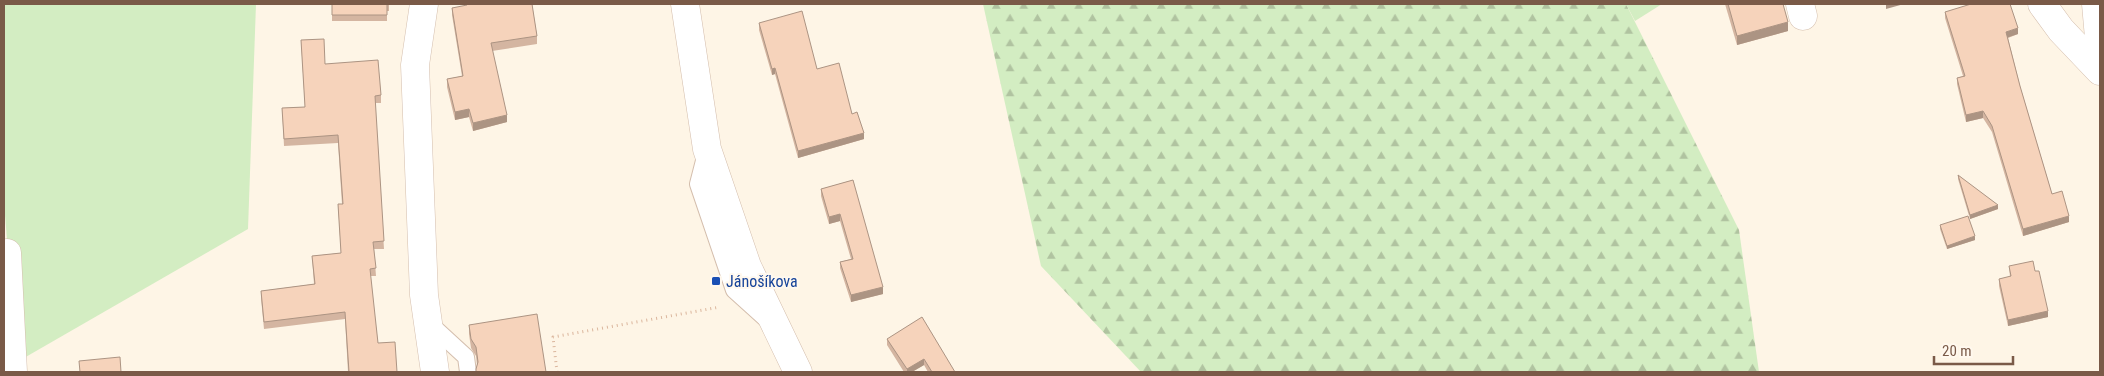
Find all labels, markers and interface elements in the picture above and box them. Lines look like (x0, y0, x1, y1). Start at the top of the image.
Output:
place label: Jánošíkova (726, 272, 798, 291)
marker: Jánošíkova (710, 275, 722, 287)
scale bar (1934, 334, 2013, 366)
text: 20 m (1942, 342, 1972, 360)

